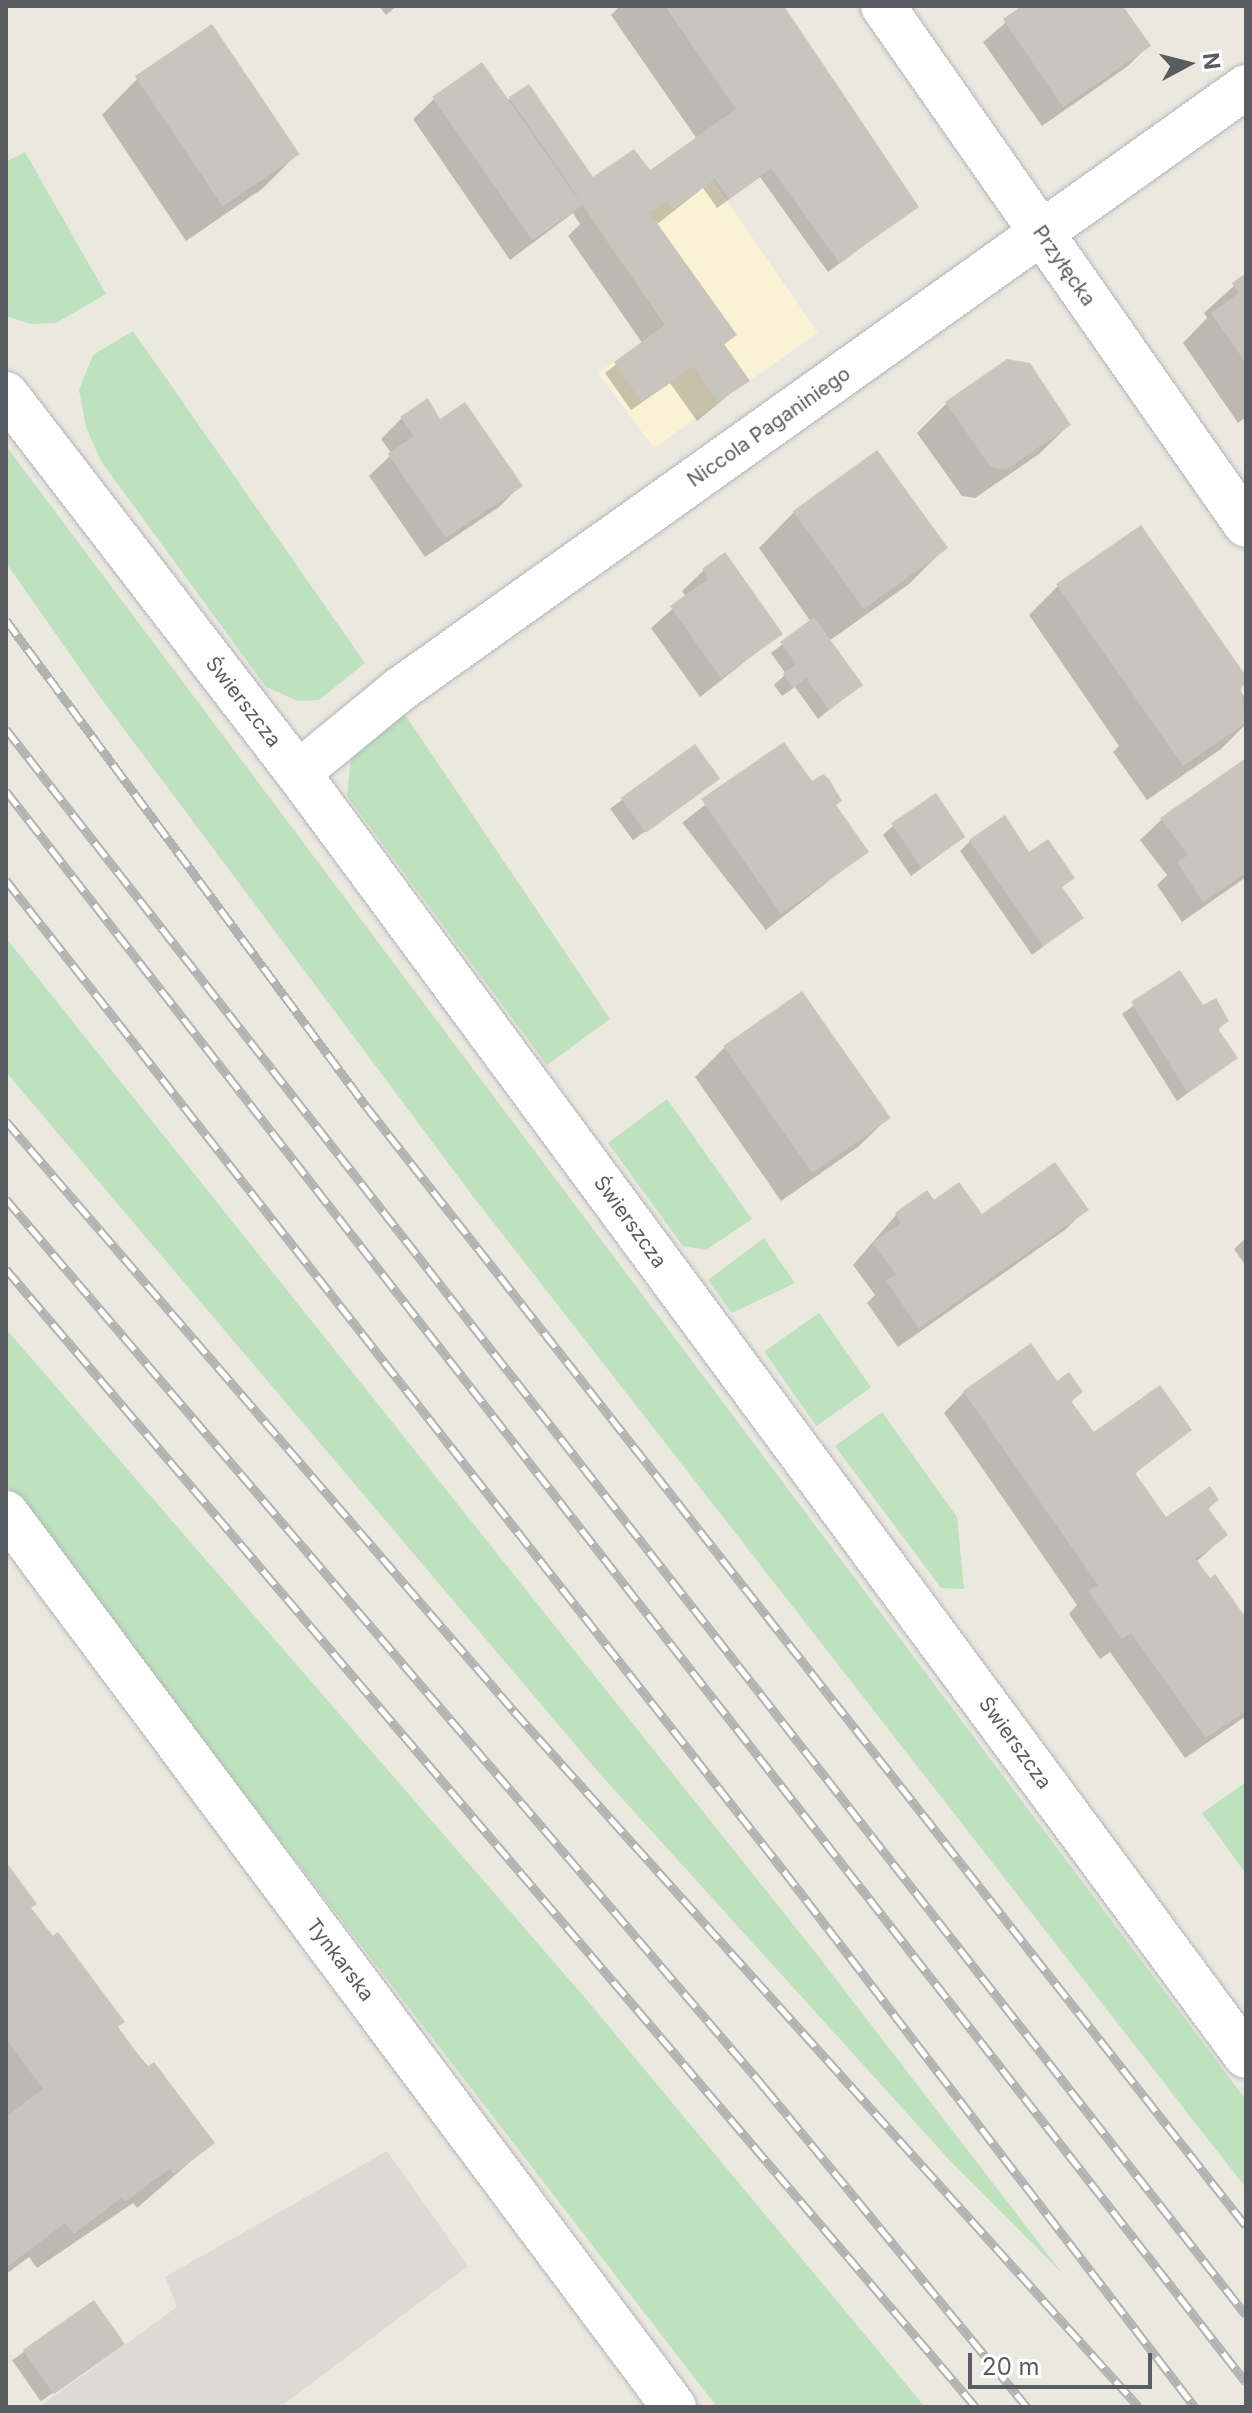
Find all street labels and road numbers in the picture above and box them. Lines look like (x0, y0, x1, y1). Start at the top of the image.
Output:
street label: Przyłęcka (1028, 221, 1100, 311)
street label: Niccola Paganiniego (683, 362, 855, 492)
street label: Świerszcza (200, 652, 286, 752)
street label: Świerszcza (589, 1171, 671, 1273)
street label: Świerszcza (974, 1692, 1056, 1794)
street label: Tynkarska (301, 1914, 379, 2006)

